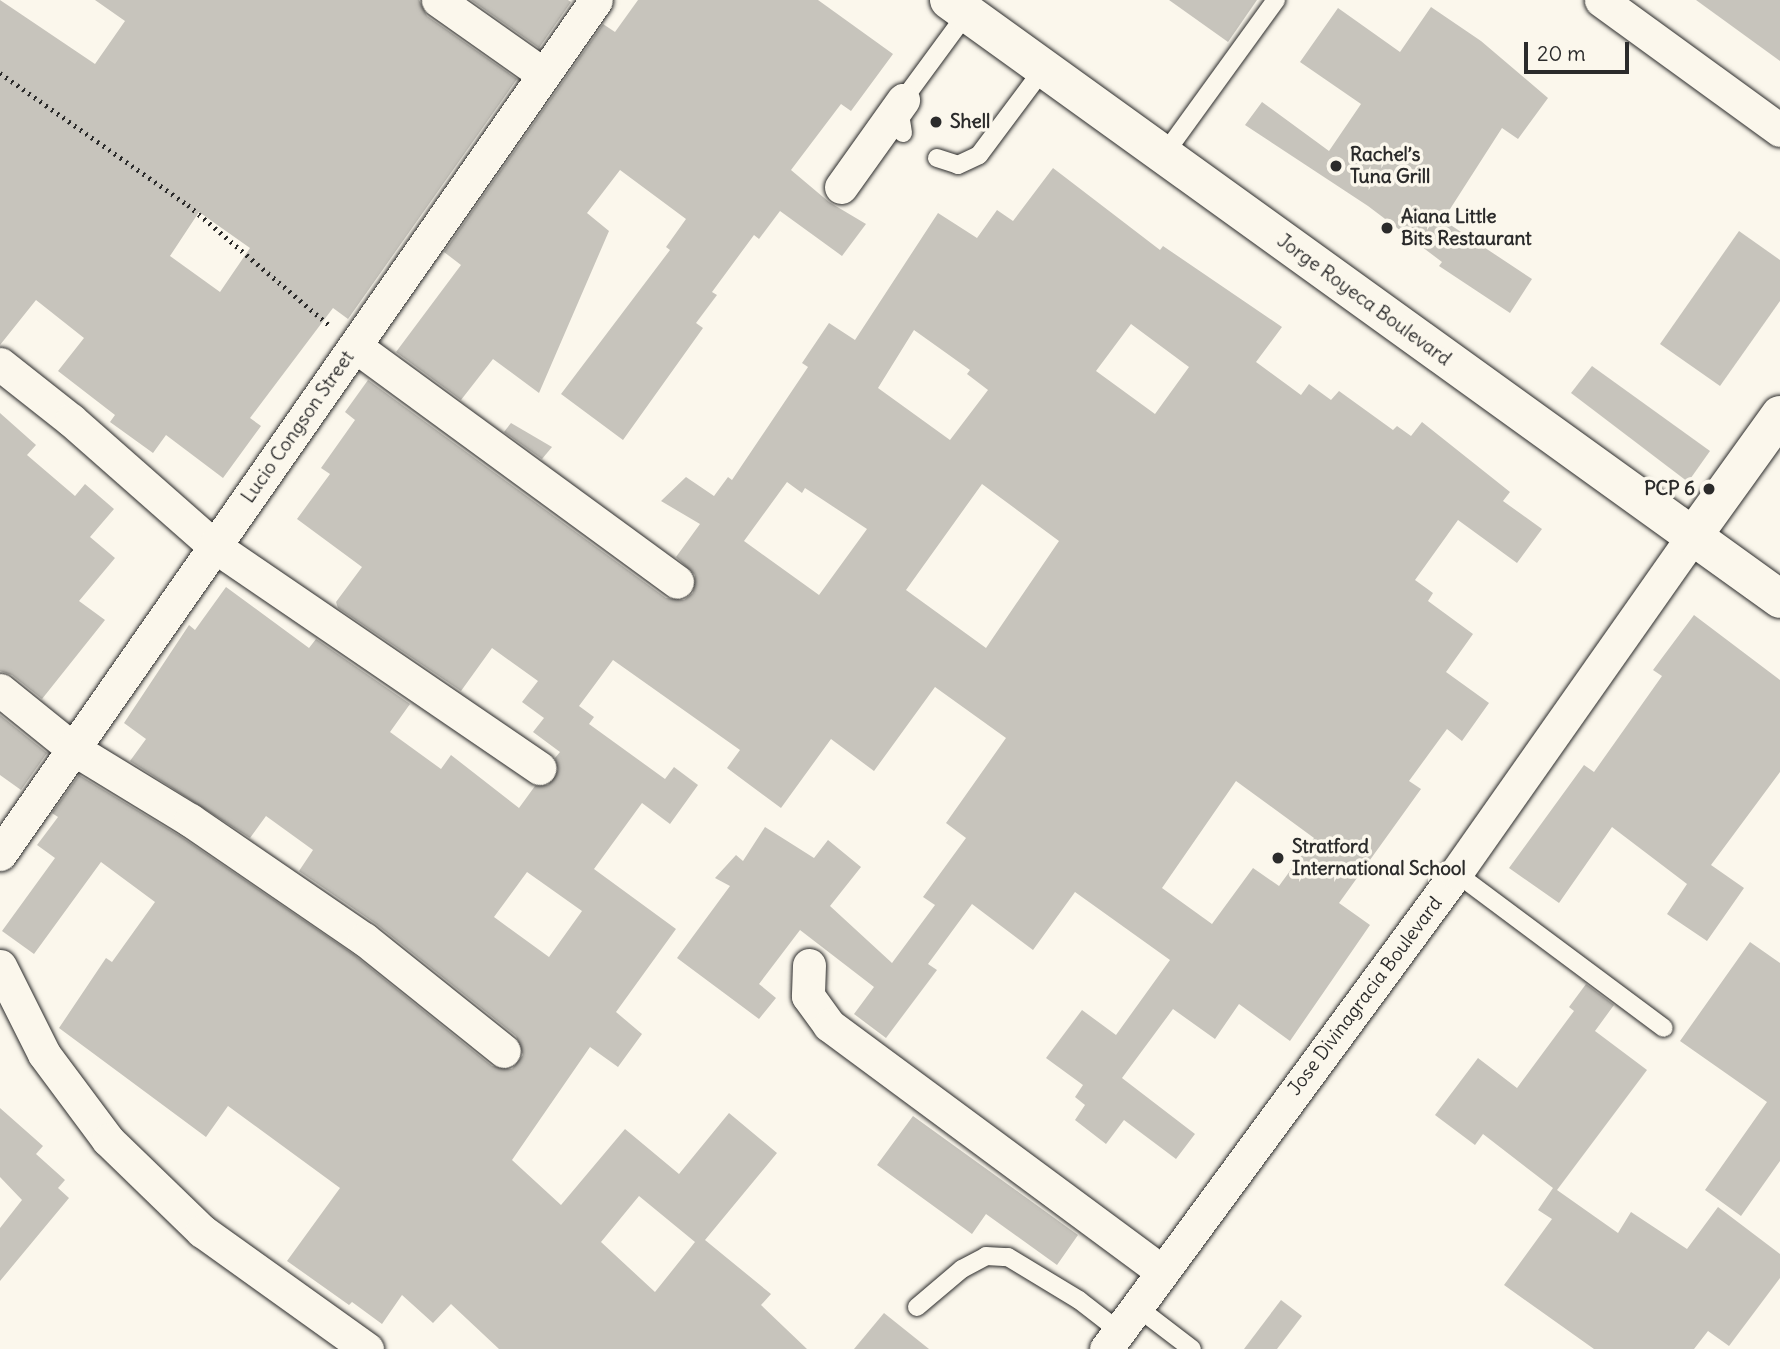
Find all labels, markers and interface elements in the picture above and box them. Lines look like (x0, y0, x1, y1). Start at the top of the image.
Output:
scale bar (1528, 28, 1633, 72)
text: 20 m (1537, 40, 1586, 67)
place label: Shell (950, 111, 990, 133)
marker: Shell (928, 114, 944, 130)
place label: Rachel’s Tuna Grill (1350, 144, 1430, 188)
marker: Rachel’s Tuna Grill (1328, 158, 1344, 174)
place label: Aiana Little Bits Restaurant (1401, 206, 1532, 250)
marker: Aiana Little Bits Restaurant (1379, 220, 1395, 236)
street label: Jorge Royeca Boulevard (1273, 229, 1455, 371)
street label: Lucio Congson Street (237, 347, 359, 507)
place label: PCP 6 (1644, 478, 1695, 500)
marker: PCP 6 (1701, 481, 1717, 497)
place label: Stratford International School (1292, 836, 1466, 880)
marker: Stratford International School (1270, 850, 1286, 866)
street label: Jose Divinagracia Boulevard (1283, 892, 1447, 1100)

